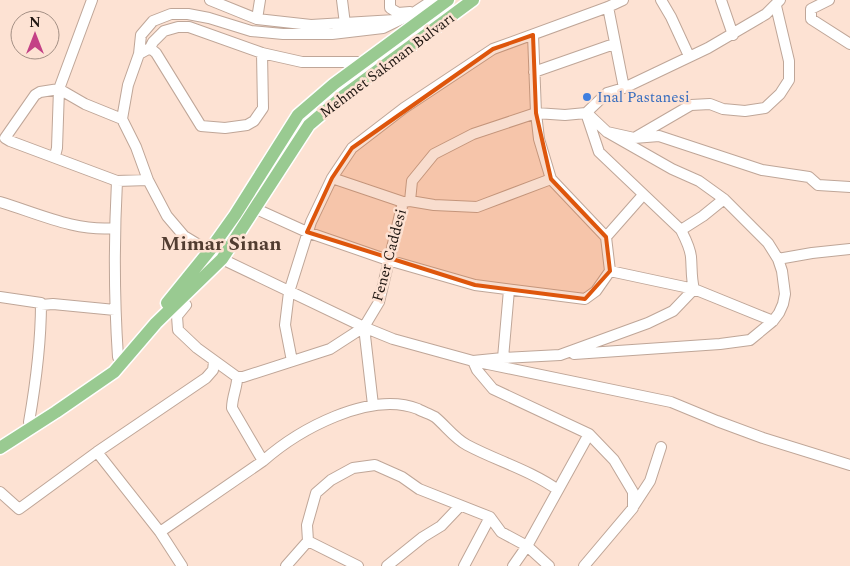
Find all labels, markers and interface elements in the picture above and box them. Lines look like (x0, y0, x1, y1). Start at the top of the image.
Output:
street label: Mehmet Sakman Bulvarı (315, 7, 460, 124)
north arrow (10, 10, 60, 60)
text: N (29, 12, 41, 33)
place label: Inal Pastanesi (597, 86, 690, 109)
marker: Inal Pastanesi (581, 91, 593, 103)
street label: Fener Caddesi (366, 206, 413, 304)
district label: Mimar Sinan (160, 229, 282, 259)

